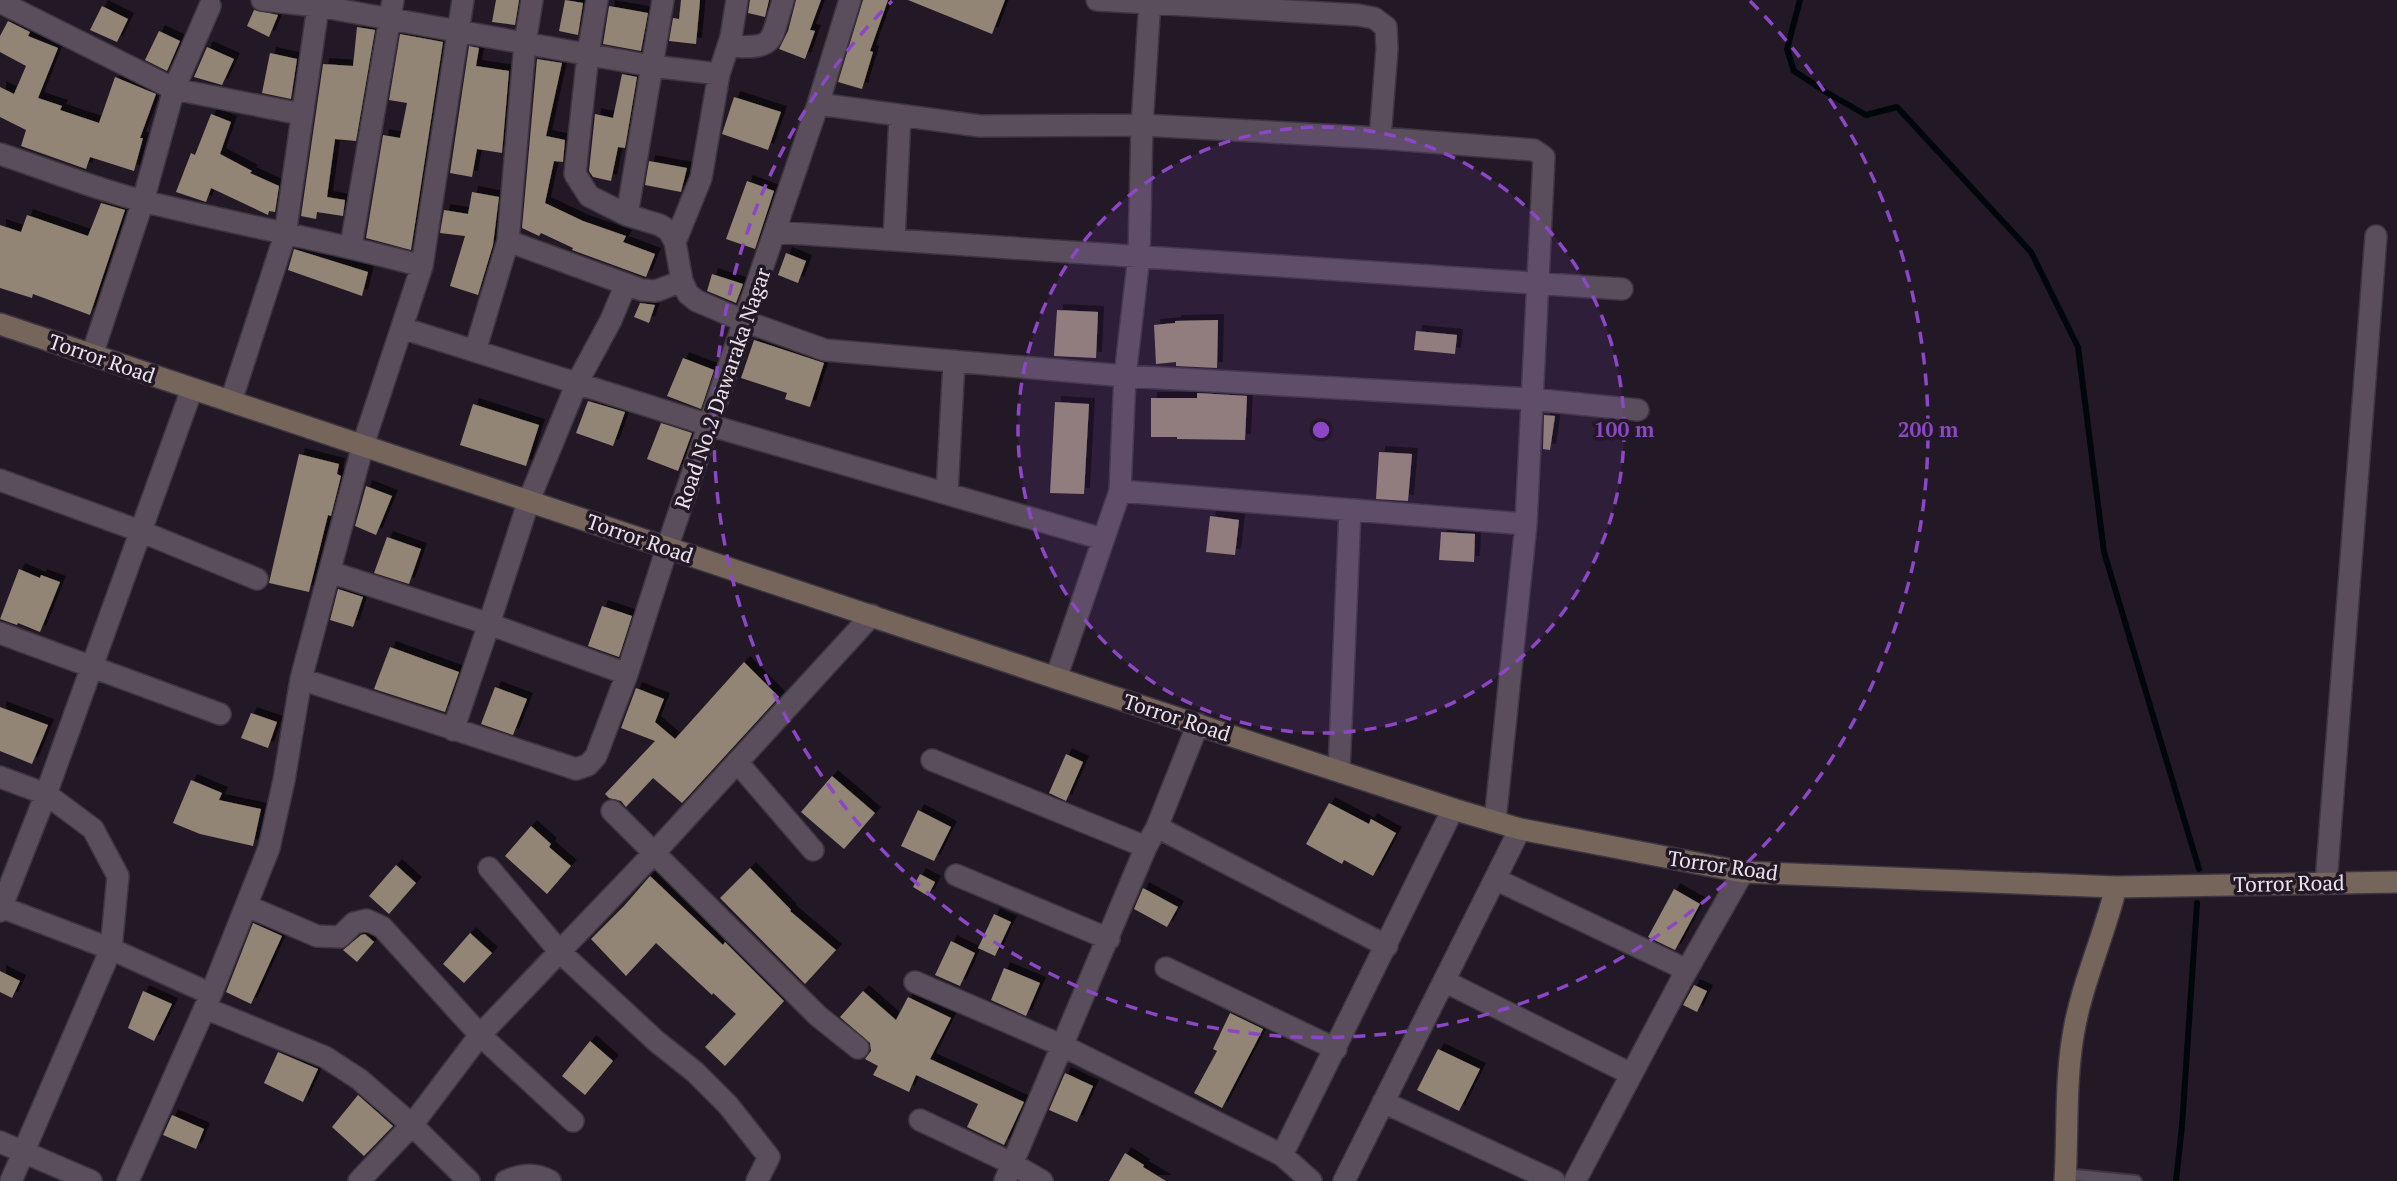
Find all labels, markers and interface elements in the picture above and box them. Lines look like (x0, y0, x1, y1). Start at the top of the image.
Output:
street label: Road No.2 Dawaraka Nagar (668, 264, 776, 512)
street label: Torror Road (45, 327, 159, 389)
text: 100 m (1594, 415, 1655, 443)
text: 200 m (1898, 415, 1959, 443)
centre of rings (1309, 418, 1333, 442)
street label: Torror Road (583, 507, 697, 569)
street label: Torror Road (1120, 687, 1234, 748)
street label: Torror Road (1666, 843, 1780, 887)
street label: Torror Road (2233, 868, 2345, 898)

